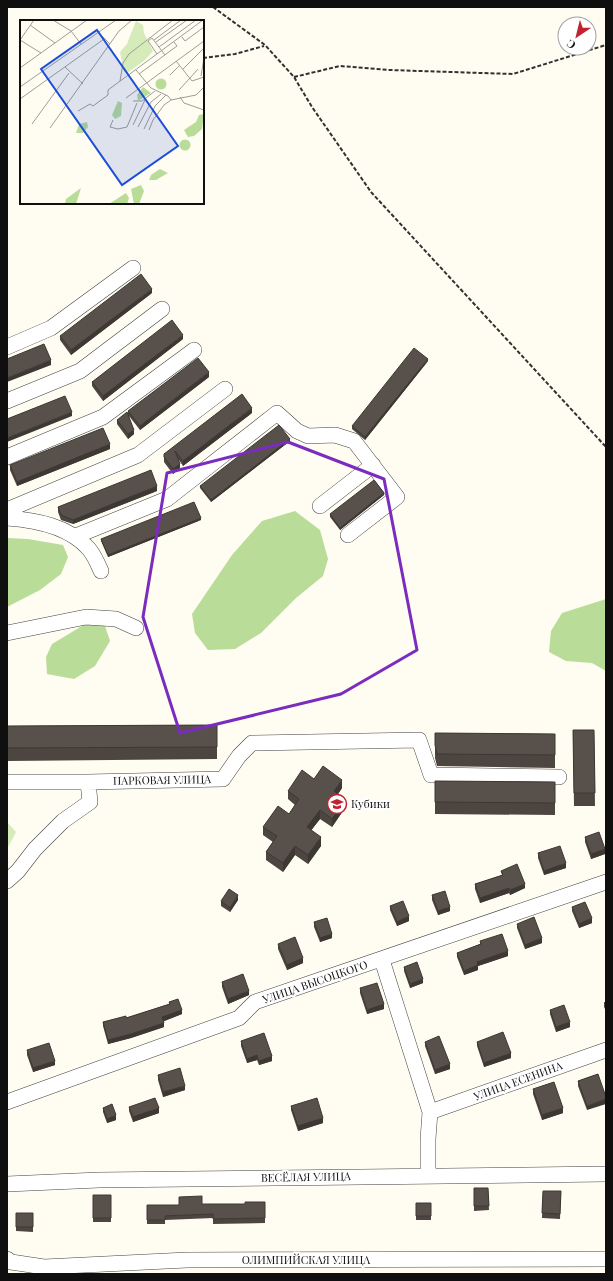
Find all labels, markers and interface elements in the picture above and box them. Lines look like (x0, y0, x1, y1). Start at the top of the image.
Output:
north arrow (557, 16, 597, 56)
inset map (20, 20, 204, 204)
text: С (563, 36, 578, 53)
street label: ПАРКОВАЯ УЛИЦА (113, 771, 211, 788)
school or university icon: Кубики (326, 793, 348, 815)
place label: Кубики (351, 796, 390, 811)
street label: УЛИЦА ВЫСОЦКОГО (259, 956, 369, 1007)
street label: УЛИЦА ЕСЕНИНА (470, 1057, 564, 1104)
street label: ВЕСЁЛАЯ УЛИЦА (261, 1168, 351, 1185)
street label: ОЛИМПИЙСКАЯ УЛИЦА (242, 1252, 370, 1267)

